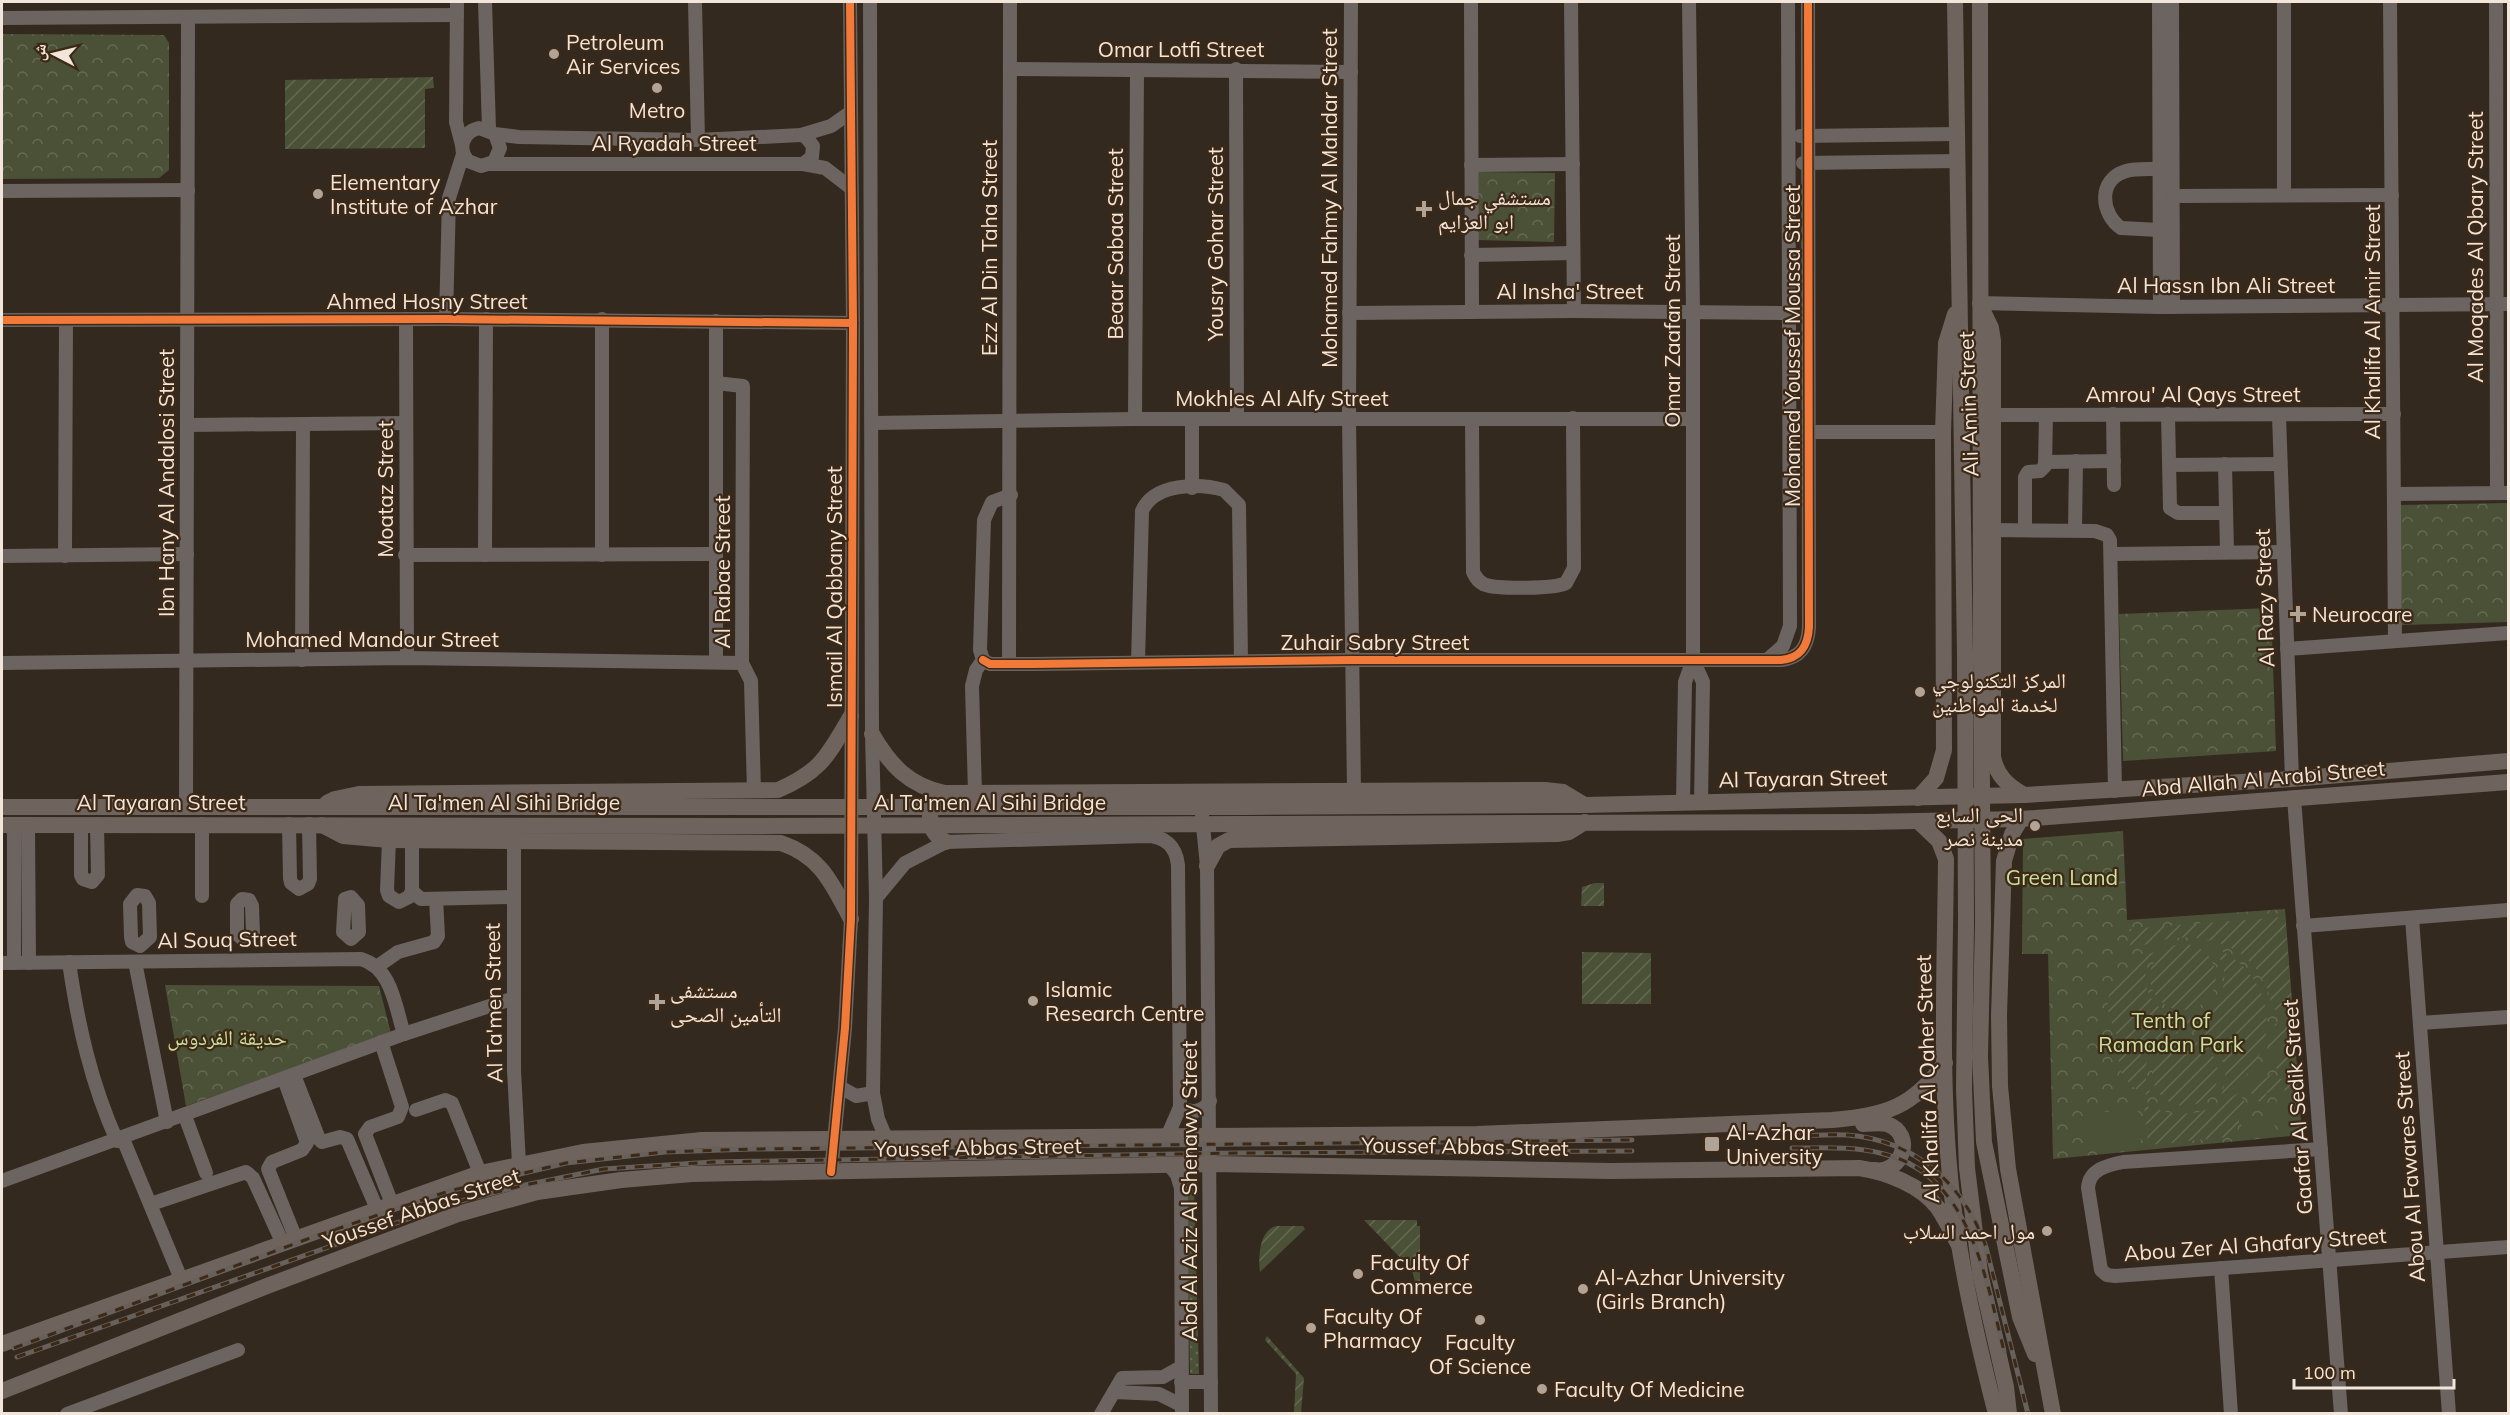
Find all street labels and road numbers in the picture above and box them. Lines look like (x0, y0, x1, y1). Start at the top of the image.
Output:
street label: Mohamed Fahmy Al Mahdar Street (1316, 28, 1342, 368)
street label: Omar Lotfi Street (1098, 36, 1264, 62)
street label: Al Moqades Al Qbary Street (2462, 111, 2488, 383)
street label: Al Ryadah Street (591, 130, 757, 156)
street label: Ezz Al Din Taha Street (976, 140, 1002, 356)
street label: Yousry Gohar Street (1202, 147, 1228, 342)
street label: Beaar Sabaa Street (1102, 148, 1128, 340)
street label: Mohamed Youssef Moussa Street (1779, 185, 1805, 507)
street label: Al Khalifa Al Amir Street (2359, 204, 2385, 440)
street label: Omar Zaafan Street (1659, 234, 1685, 428)
street label: Al Hassn Ibn Ali Street (2117, 272, 2335, 298)
street label: Al Insha' Street (1496, 278, 1644, 304)
street label: Ahmed Hosny Street (326, 288, 528, 314)
street label: Ali Amin Street (1952, 331, 1984, 477)
street label: Ibn Hany Al Andalosi Street (153, 349, 179, 617)
street label: Amrou' Al Qays Street (2085, 381, 2301, 407)
street label: Mokhles Al Alfy Street (1175, 385, 1389, 411)
street label: Moataz Street (372, 420, 398, 558)
street label: Ismail Al Qabbany Street (821, 466, 847, 708)
street label: Al Rabae Street (709, 495, 735, 649)
street label: Al Razy Street (2249, 528, 2279, 668)
street label: Mohamed Mandour Street (245, 626, 499, 652)
street label: Zuhair Sabry Street (1281, 629, 1469, 655)
street label: Abd Allah Al Arabi Street (2140, 754, 2386, 802)
street label: Al Tayaran Street (1718, 764, 1888, 792)
street label: Al Tayaran Street (76, 789, 246, 815)
street label: Al Ta'men Al Sihi Bridge (388, 789, 620, 815)
street label: Al Ta'men Al Sihi Bridge (874, 789, 1106, 815)
street label: Al Ta'men Street (479, 923, 507, 1083)
street label: Al Souq Street (157, 925, 297, 953)
street label: Al Khalifa Al Qaher Street (1910, 954, 1944, 1204)
street label: Gaafar Al Sedik Street (2277, 999, 2317, 1215)
street label: Abd Al Aziz Al Shenawy Street (1176, 1041, 1202, 1341)
street label: Abou Al Fawares Street (2388, 1051, 2430, 1283)
street label: Youssef Abbas Street (1360, 1131, 1569, 1161)
street label: Youssef Abbas Street (873, 1132, 1082, 1162)
street label: Youssef Abbas Street (318, 1162, 523, 1254)
street label: Abou Zer Al Ghafary Street (2123, 1222, 2387, 1266)

